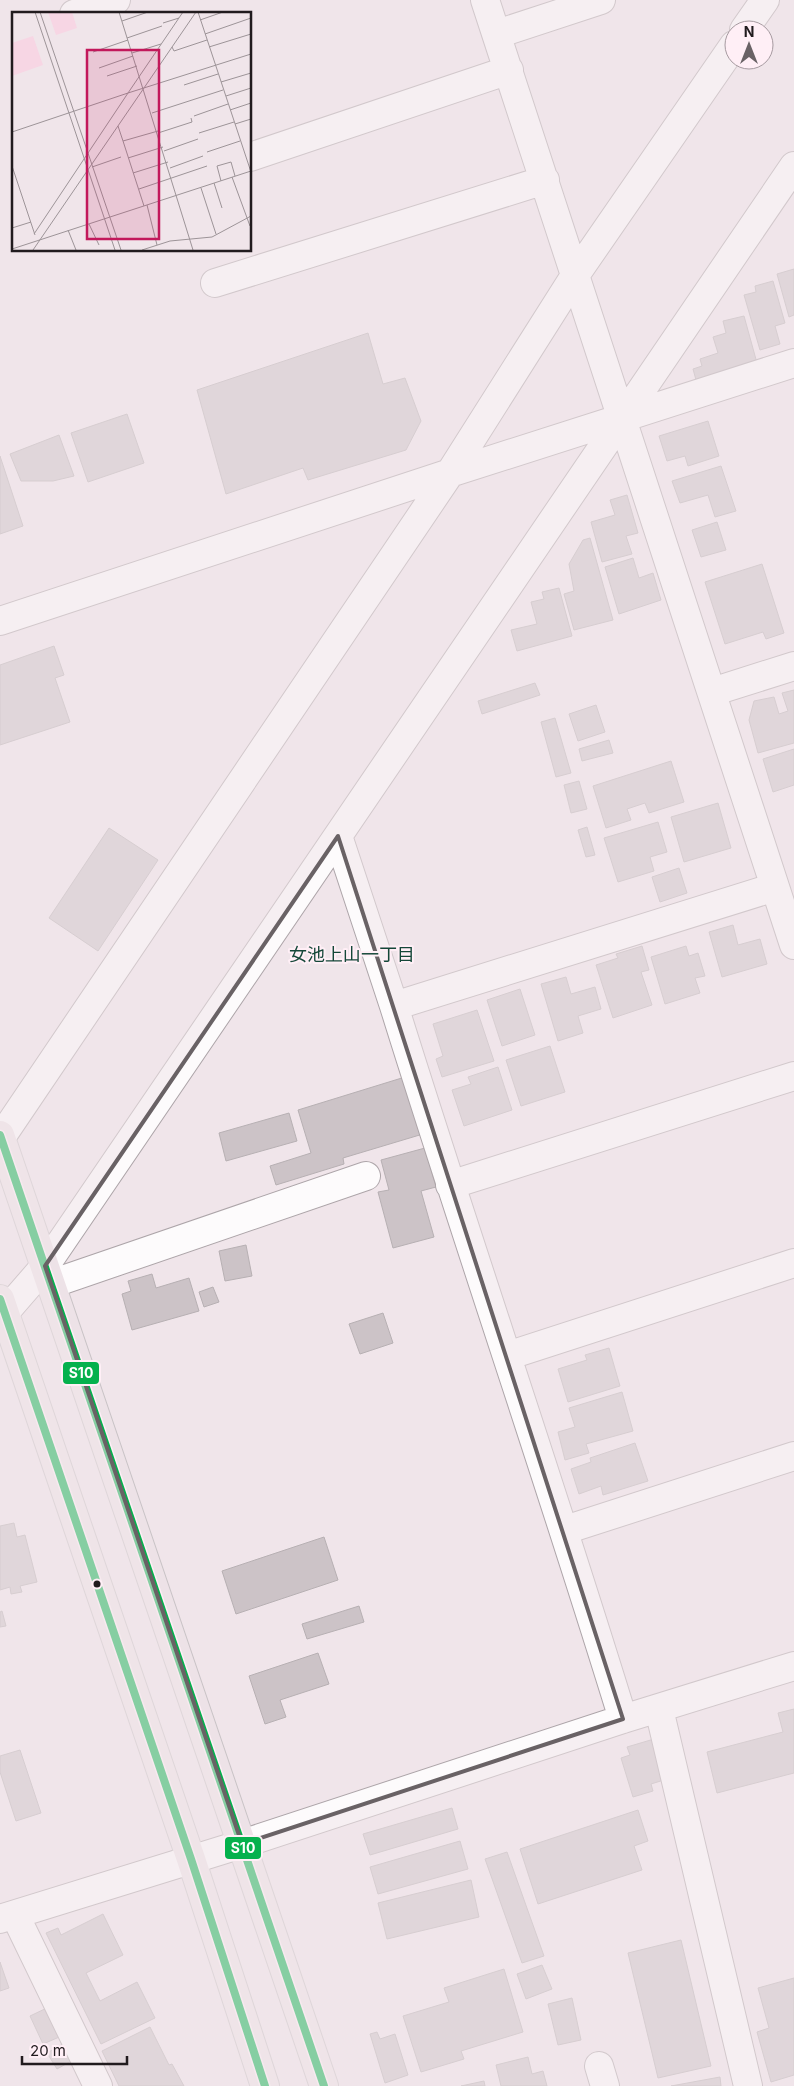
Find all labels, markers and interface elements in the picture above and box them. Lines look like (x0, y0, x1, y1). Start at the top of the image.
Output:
inset map (12, 12, 251, 251)
north arrow (724, 20, 774, 70)
text: N (744, 23, 754, 40)
district label: 女池上山一丁目 (289, 944, 415, 965)
line badge: S10 (62, 1361, 100, 1385)
text: S10 (69, 1364, 93, 1381)
unlabelled marker (92, 1579, 102, 1589)
line badge: S10 (224, 1836, 262, 1860)
text: S10 (231, 1839, 255, 1856)
scale bar (22, 2034, 128, 2066)
text: 20 m (30, 2041, 66, 2060)

